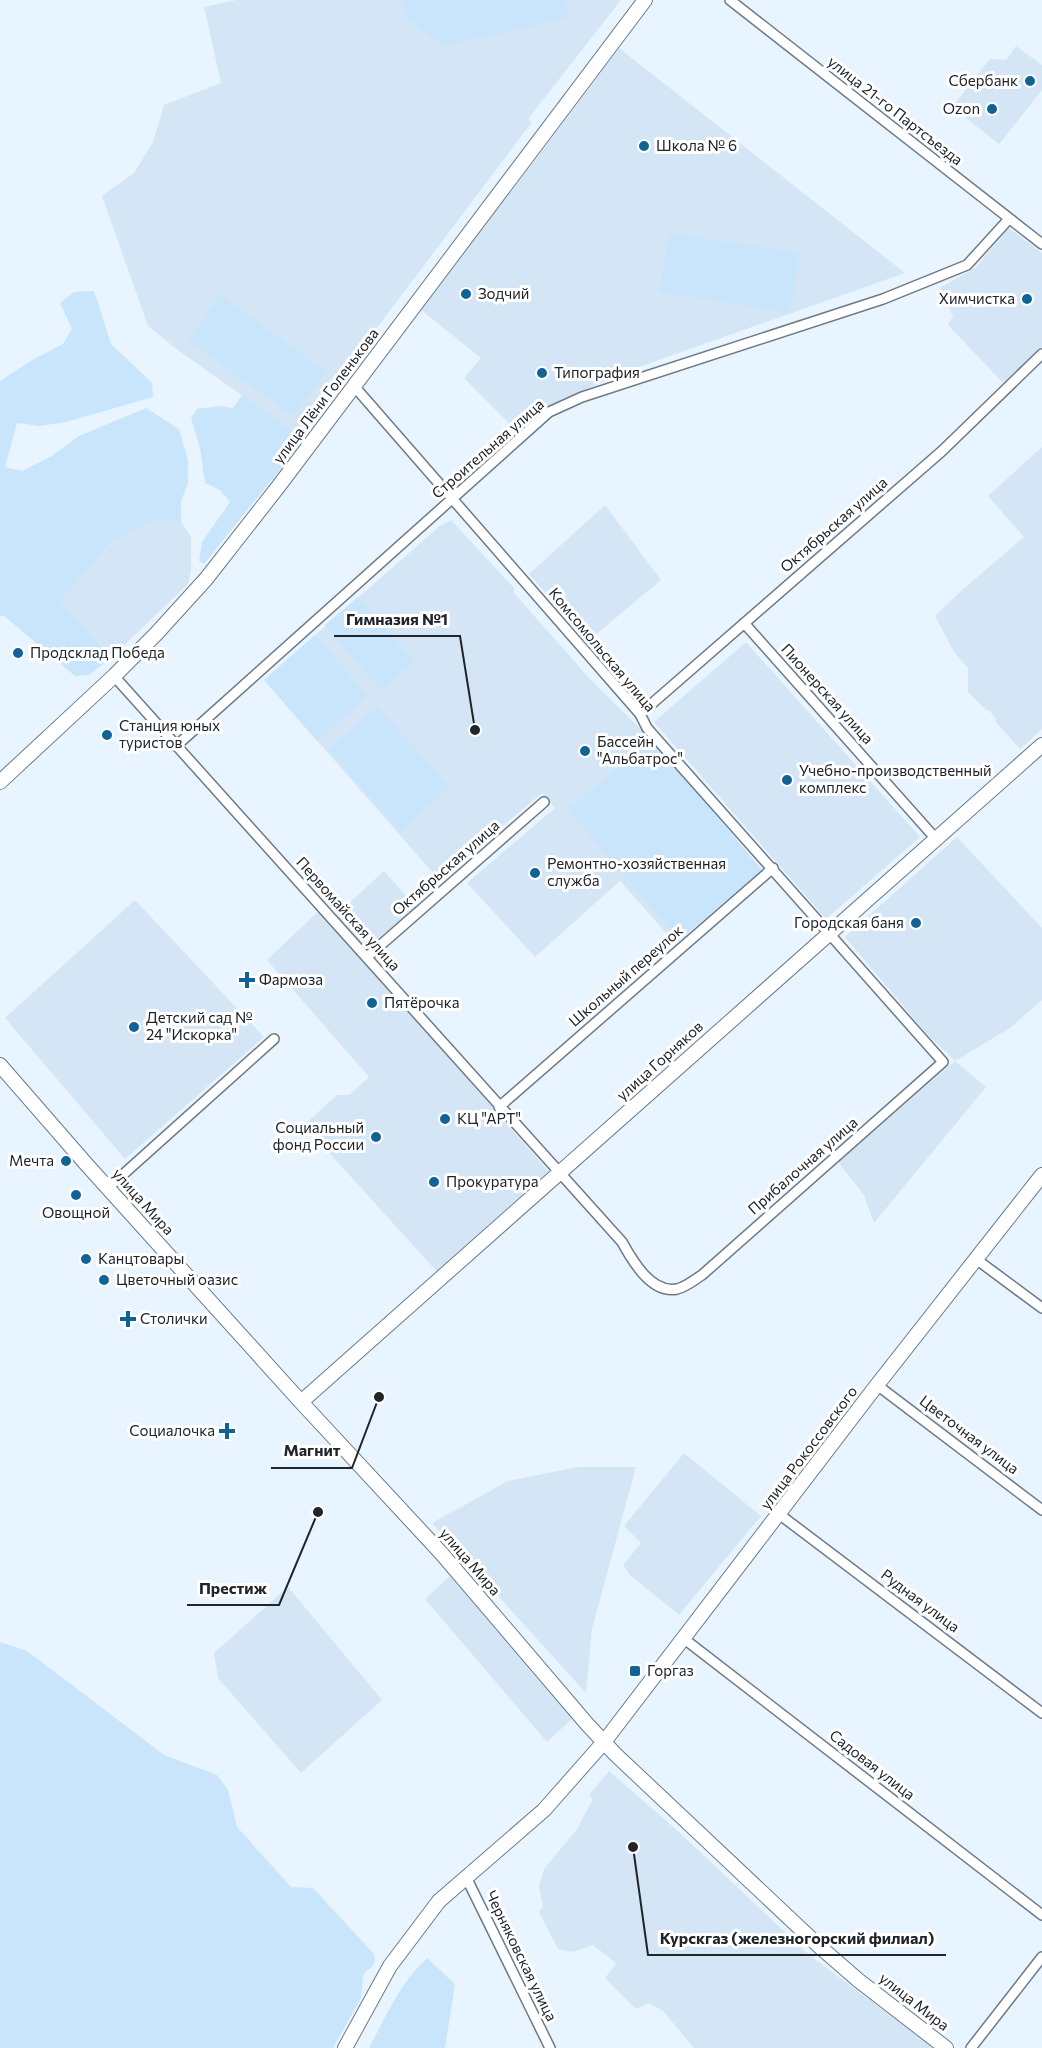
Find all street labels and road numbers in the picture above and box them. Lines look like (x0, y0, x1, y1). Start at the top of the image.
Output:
street label: улица 21-го Партсъезда (825, 52, 967, 169)
street label: улица Лёни Голенькова (269, 324, 382, 466)
street label: Строительная улица (428, 395, 547, 502)
street label: Октябрьская улица (776, 473, 890, 576)
street label: Комсомольская улица (546, 584, 660, 715)
street label: Пионерская улица (778, 639, 878, 747)
street label: Октябрьская улица (388, 816, 502, 919)
street label: Первомайская улица (293, 853, 405, 974)
street label: Школьный переулок (565, 921, 686, 1030)
street label: улица Горняков (612, 1017, 706, 1104)
street label: Прибалочная улица (744, 1113, 861, 1218)
street label: улица Мира (109, 1164, 178, 1238)
street label: улица Рокоссовского (756, 1382, 861, 1513)
street label: Цветочная улица (917, 1391, 1023, 1477)
street label: улица Мира (437, 1524, 505, 1599)
street label: Рудная улица (878, 1565, 963, 1636)
street label: Садовая улица (826, 1725, 919, 1803)
street label: Черняковская улица (482, 1887, 561, 2024)
street label: улица Мира (876, 1968, 953, 2034)

